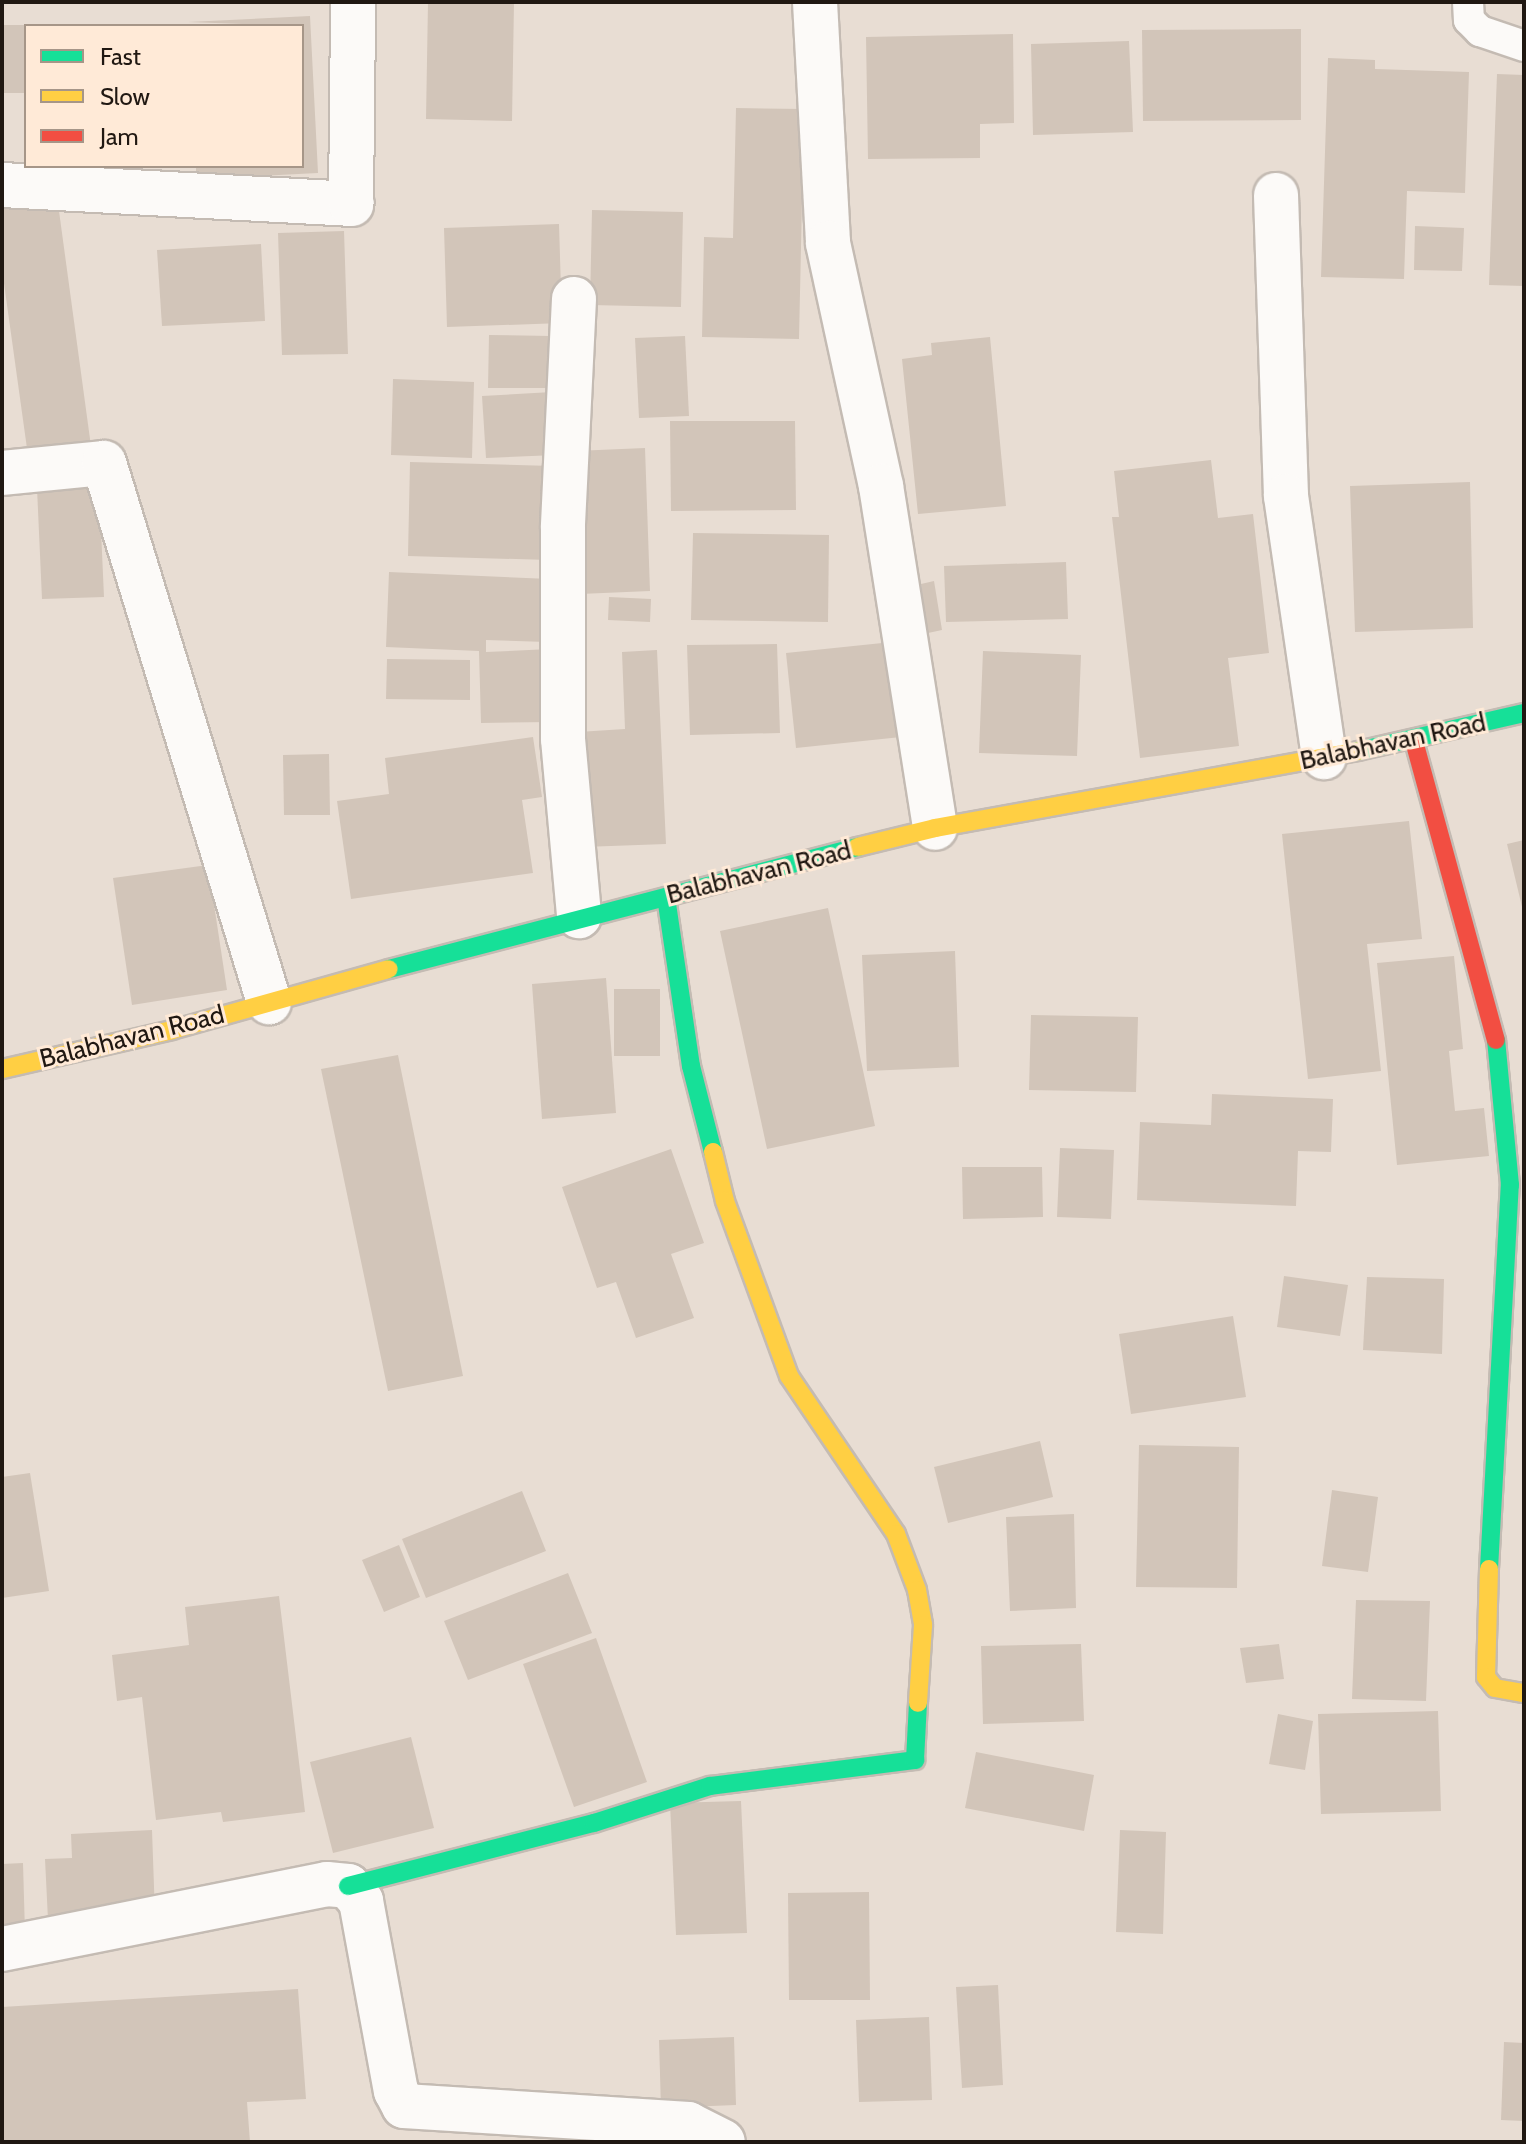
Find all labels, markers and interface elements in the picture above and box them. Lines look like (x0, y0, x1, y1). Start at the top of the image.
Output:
legend (24, 24, 304, 168)
text: Fast (100, 42, 141, 71)
text: Slow (100, 82, 150, 111)
text: Jam (100, 122, 138, 151)
street label: Balabhavan Road (1297, 707, 1489, 777)
street label: Balabhavan Road (664, 835, 854, 911)
street label: Balabhavan Road (37, 999, 227, 1075)

